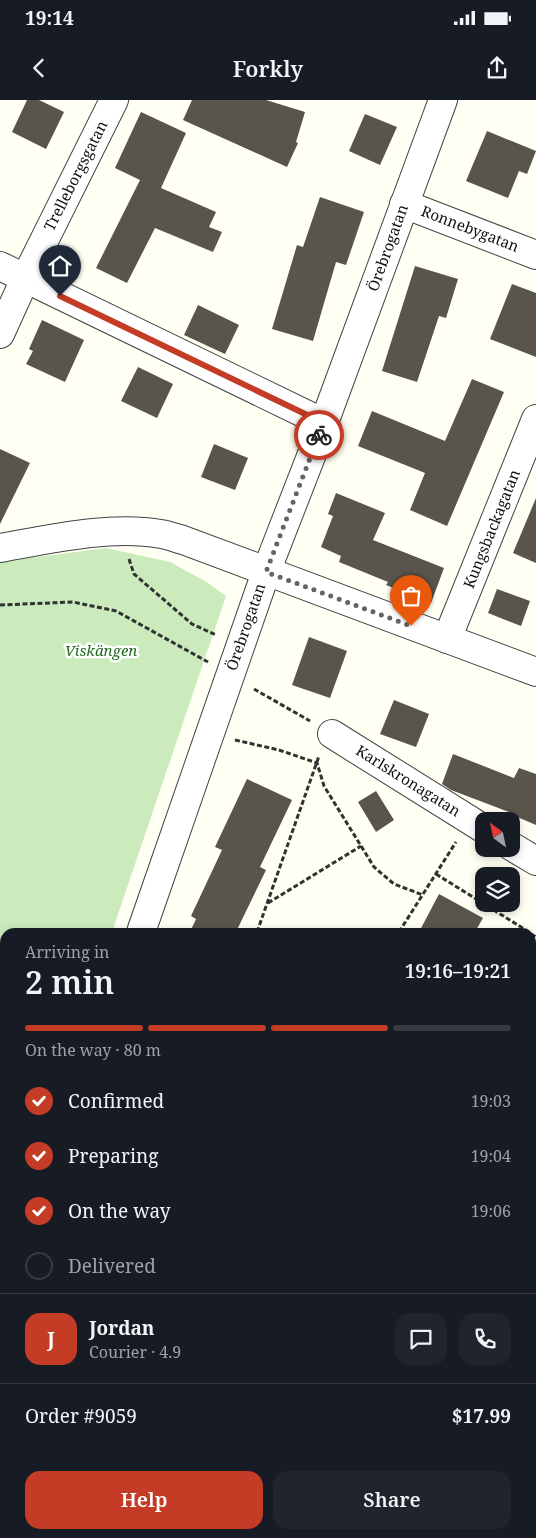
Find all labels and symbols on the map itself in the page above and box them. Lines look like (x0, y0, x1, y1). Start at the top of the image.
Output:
street label: Trelleborgsgatan (39, 117, 112, 234)
street label: Ronnebygatan (419, 200, 522, 256)
street label: Örebrogatan (362, 201, 412, 294)
pin (39, 245, 81, 296)
courier (294, 410, 344, 460)
street label: Kungsbackagatan (458, 466, 524, 591)
pin (390, 575, 432, 626)
street label: Örebrogatan (221, 580, 269, 673)
park label: Viskängen (65, 640, 137, 660)
street label: Karlskronagatan (352, 740, 465, 821)
north arrow (475, 812, 520, 858)

